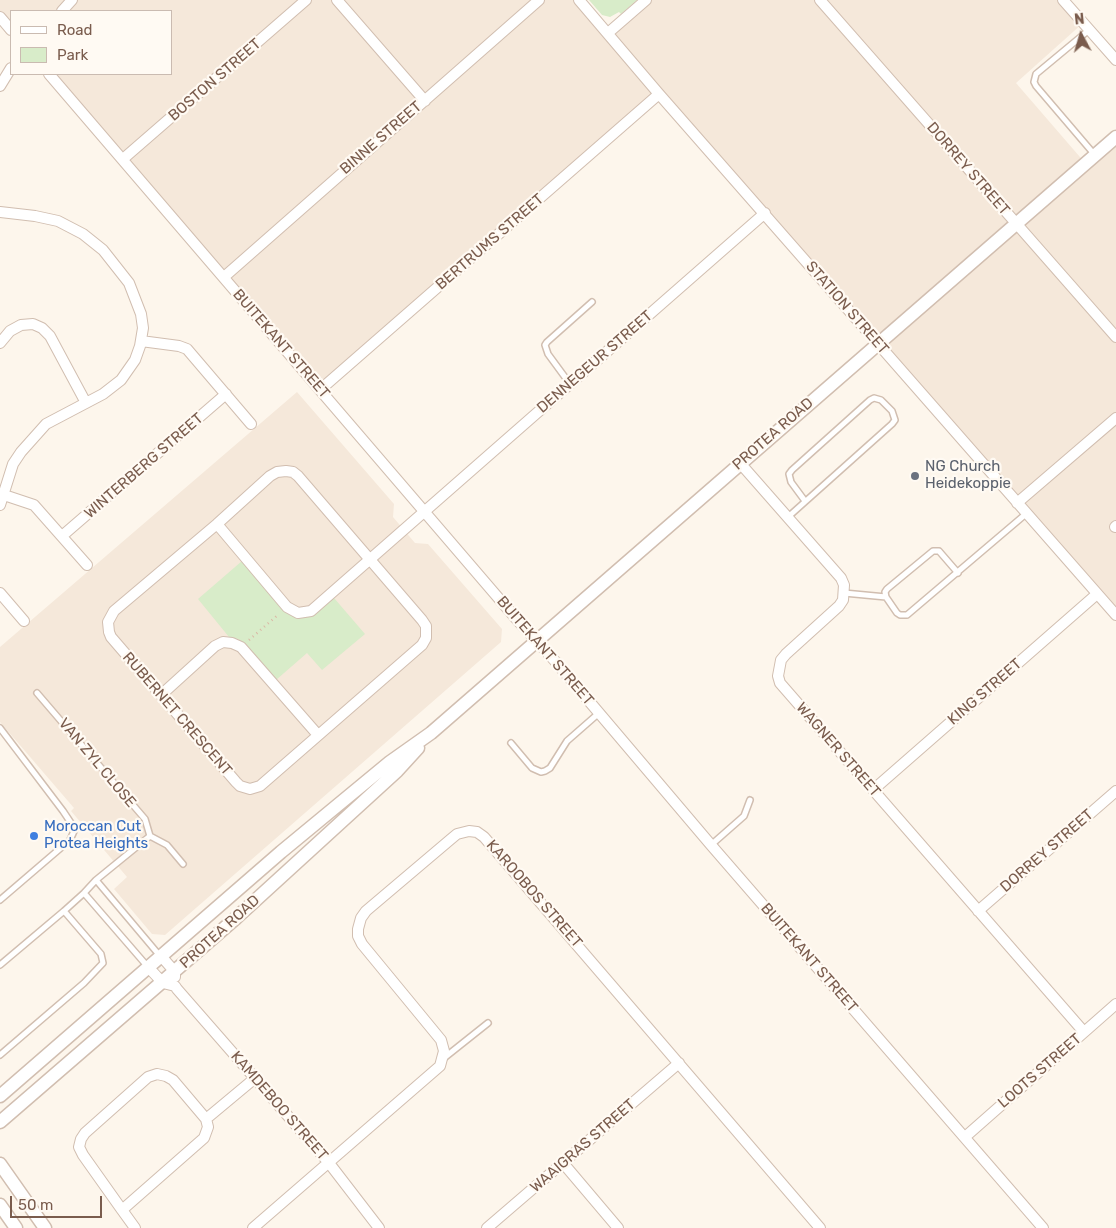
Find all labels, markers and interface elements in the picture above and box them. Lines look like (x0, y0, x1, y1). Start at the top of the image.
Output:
legend (10, 10, 172, 75)
north arrow (1056, 10, 1106, 60)
text: N (1073, 11, 1085, 29)
text: Road (57, 21, 93, 39)
street label: BOSTON STREET (165, 35, 265, 125)
text: Park (57, 46, 88, 64)
street label: BINNE STREET (336, 98, 426, 178)
street label: DORREY STREET (923, 119, 1013, 219)
street label: BERTRUMS STREET (432, 190, 548, 294)
street label: STATION STREET (802, 258, 892, 358)
street label: BUITEKANT STREET (229, 286, 333, 402)
street label: DENNEGEUR STREET (534, 307, 656, 417)
street label: PROTEA ROAD (729, 394, 817, 474)
street label: WINTERBERG STREET (81, 410, 207, 522)
place label: NG Church Heidekoppie (925, 458, 1011, 493)
marker: NG Church Heidekoppie (909, 470, 921, 482)
street label: BUITEKANT STREET (493, 593, 597, 709)
street label: RUBERNET CRESCENT (119, 649, 235, 779)
street label: KING STREET (944, 655, 1026, 729)
street label: WAGNER STREET (792, 699, 884, 801)
street label: VAN ZYL CLOSE (54, 715, 140, 811)
street label: DORREY STREET (997, 806, 1097, 896)
place label: Moroccan Cut Protea Heights (44, 818, 148, 853)
marker: Moroccan Cut Protea Heights (28, 830, 40, 842)
street label: KAROOBOS STREET (482, 836, 586, 952)
street label: PROTEA ROAD (176, 892, 264, 972)
street label: BUITEKANT STREET (757, 900, 861, 1016)
street label: LOOTS STREET (995, 1030, 1085, 1112)
street label: KAMDEBOO STREET (227, 1048, 331, 1164)
street label: WAAIGRAS STREET (527, 1095, 639, 1197)
scale bar (12, 1186, 105, 1218)
text: 50 m (18, 1196, 53, 1214)

